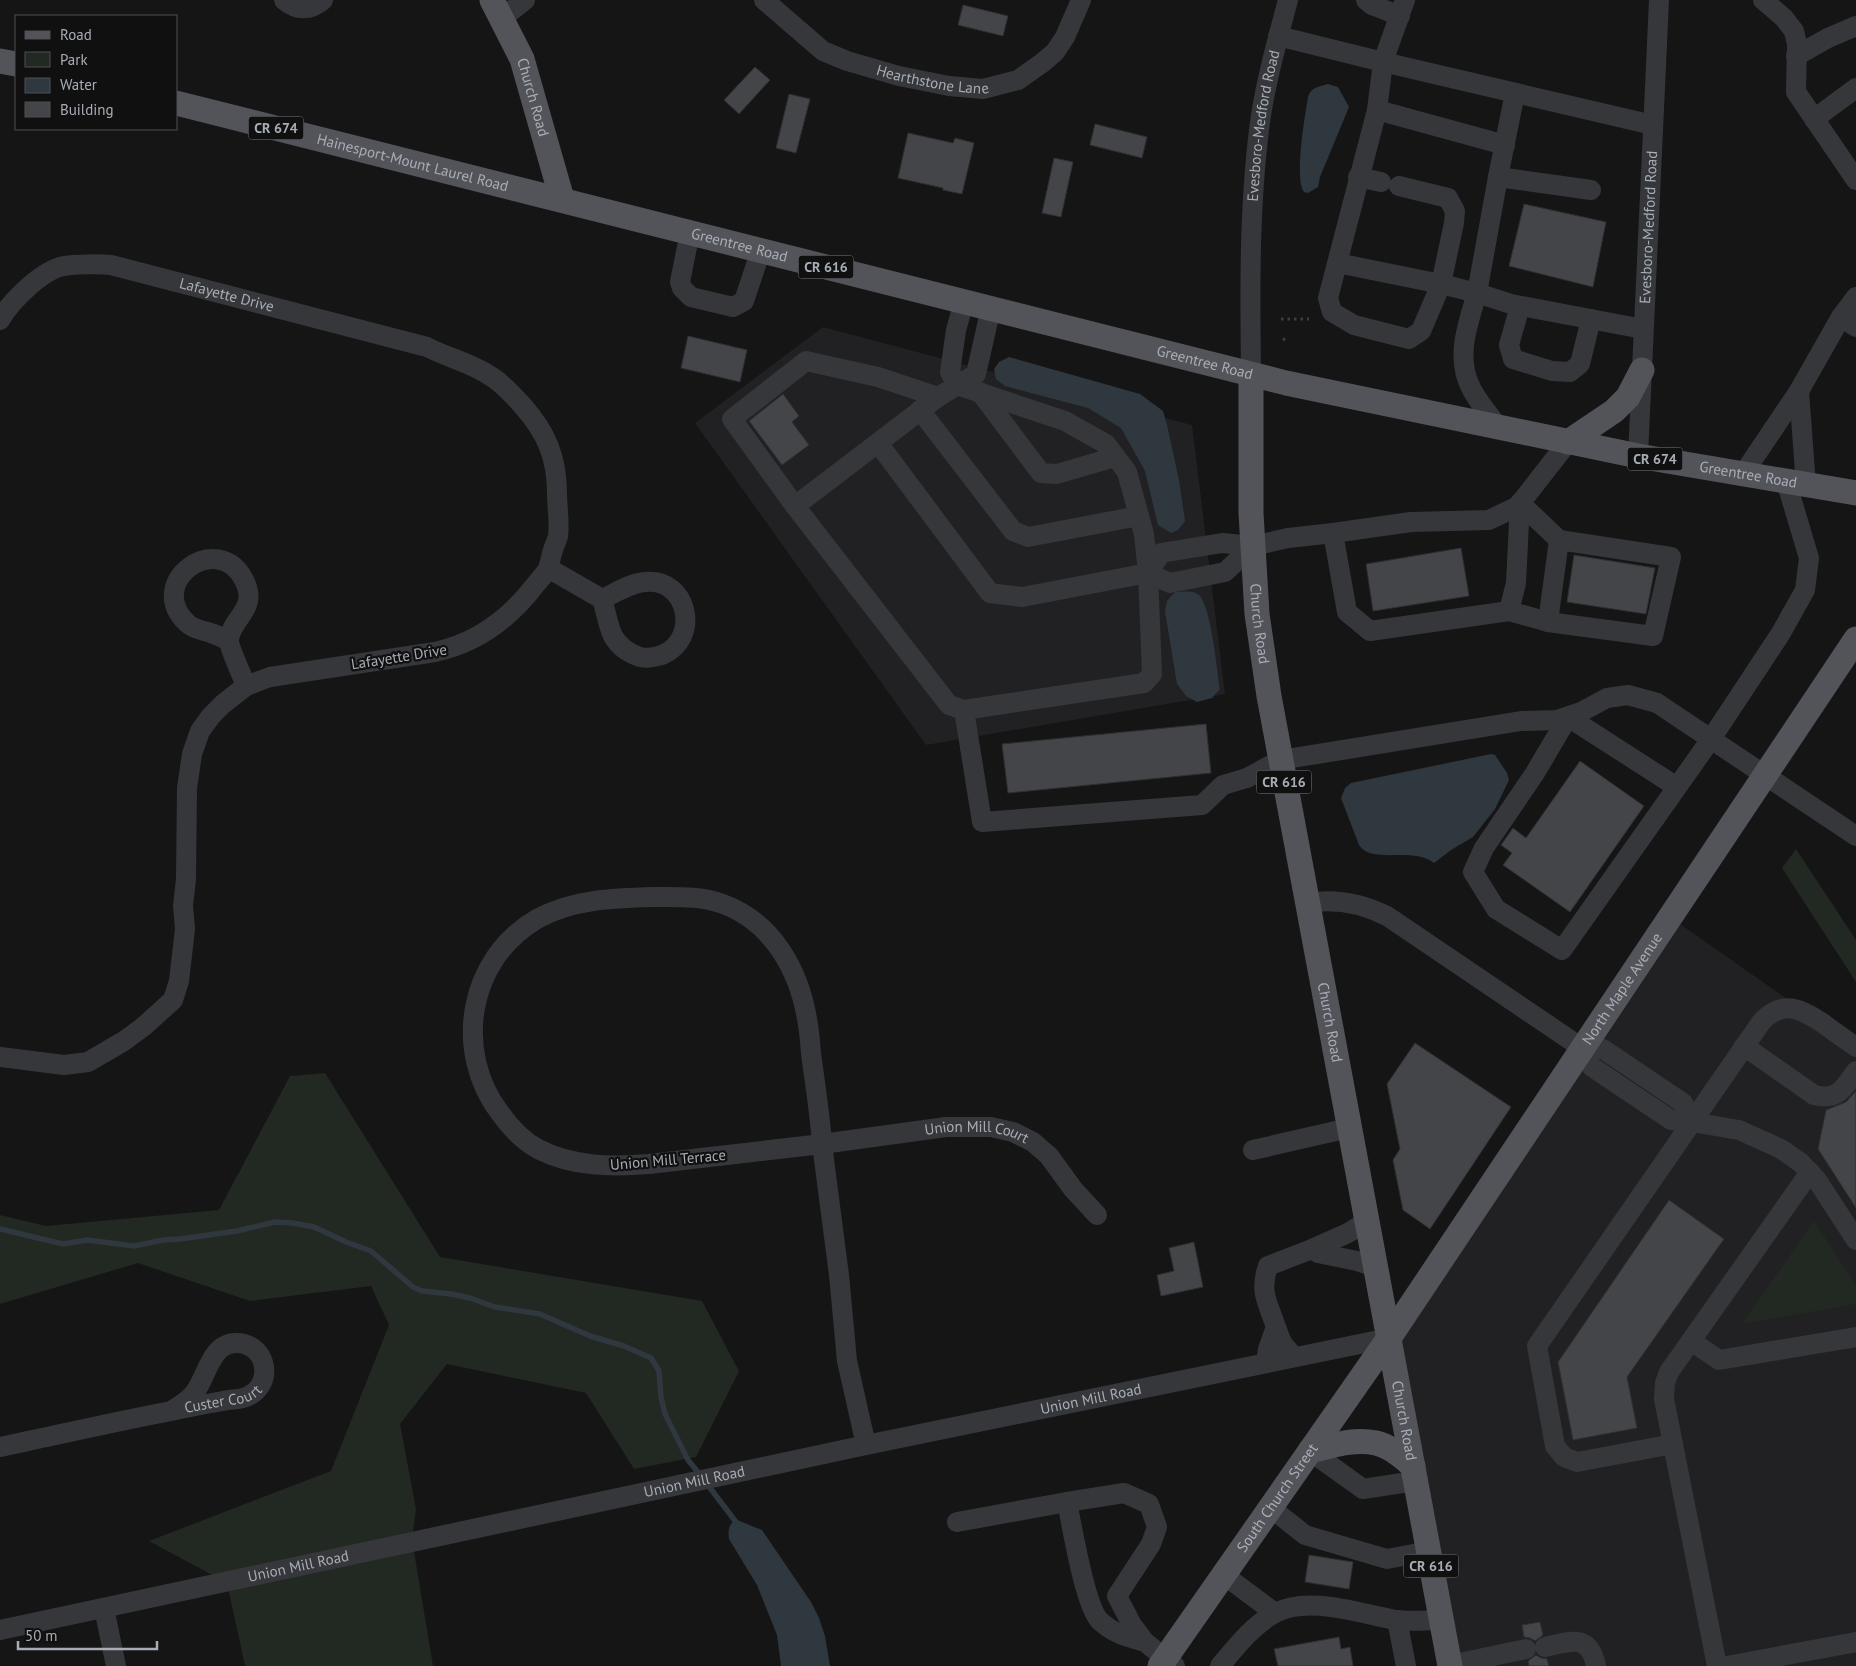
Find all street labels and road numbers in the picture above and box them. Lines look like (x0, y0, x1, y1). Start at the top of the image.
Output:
street label: Evesboro-Medford Road (1243, 48, 1283, 202)
street label: Church Road (513, 56, 554, 139)
street label: Hearthstone Lane (874, 60, 991, 98)
road number: CR 674 (248, 116, 304, 140)
street label: Hainesport-Mount Laurel Road (315, 129, 510, 195)
street label: Evesboro-Medford Road (1635, 150, 1661, 304)
street label: Greentree Road (689, 223, 790, 266)
road number: CR 616 (798, 256, 854, 278)
street label: Lafayette Drive (177, 273, 276, 316)
street label: Greentree Road (1155, 341, 1255, 383)
road number: CR 674 (1628, 448, 1682, 470)
street label: Greentree Road (1698, 457, 1799, 492)
street label: Church Road (1246, 583, 1274, 665)
street label: Lafayette Drive (350, 640, 448, 673)
road number: CR 616 (1256, 770, 1312, 794)
street label: North Maple Avenue (1578, 929, 1666, 1048)
street label: Church Road (1314, 981, 1347, 1064)
street label: Union Mill Court (923, 1117, 1032, 1147)
street label: Union Mill Terrace (609, 1145, 727, 1174)
street label: Union Mill Road (1038, 1379, 1143, 1418)
street label: Church Road (1388, 1379, 1421, 1462)
street label: Custer Court (183, 1381, 266, 1417)
street label: South Church Street (1232, 1439, 1322, 1556)
street label: Union Mill Road (642, 1461, 746, 1501)
street label: Union Mill Road (246, 1546, 350, 1586)
road number: CR 616 (1404, 1554, 1458, 1578)

